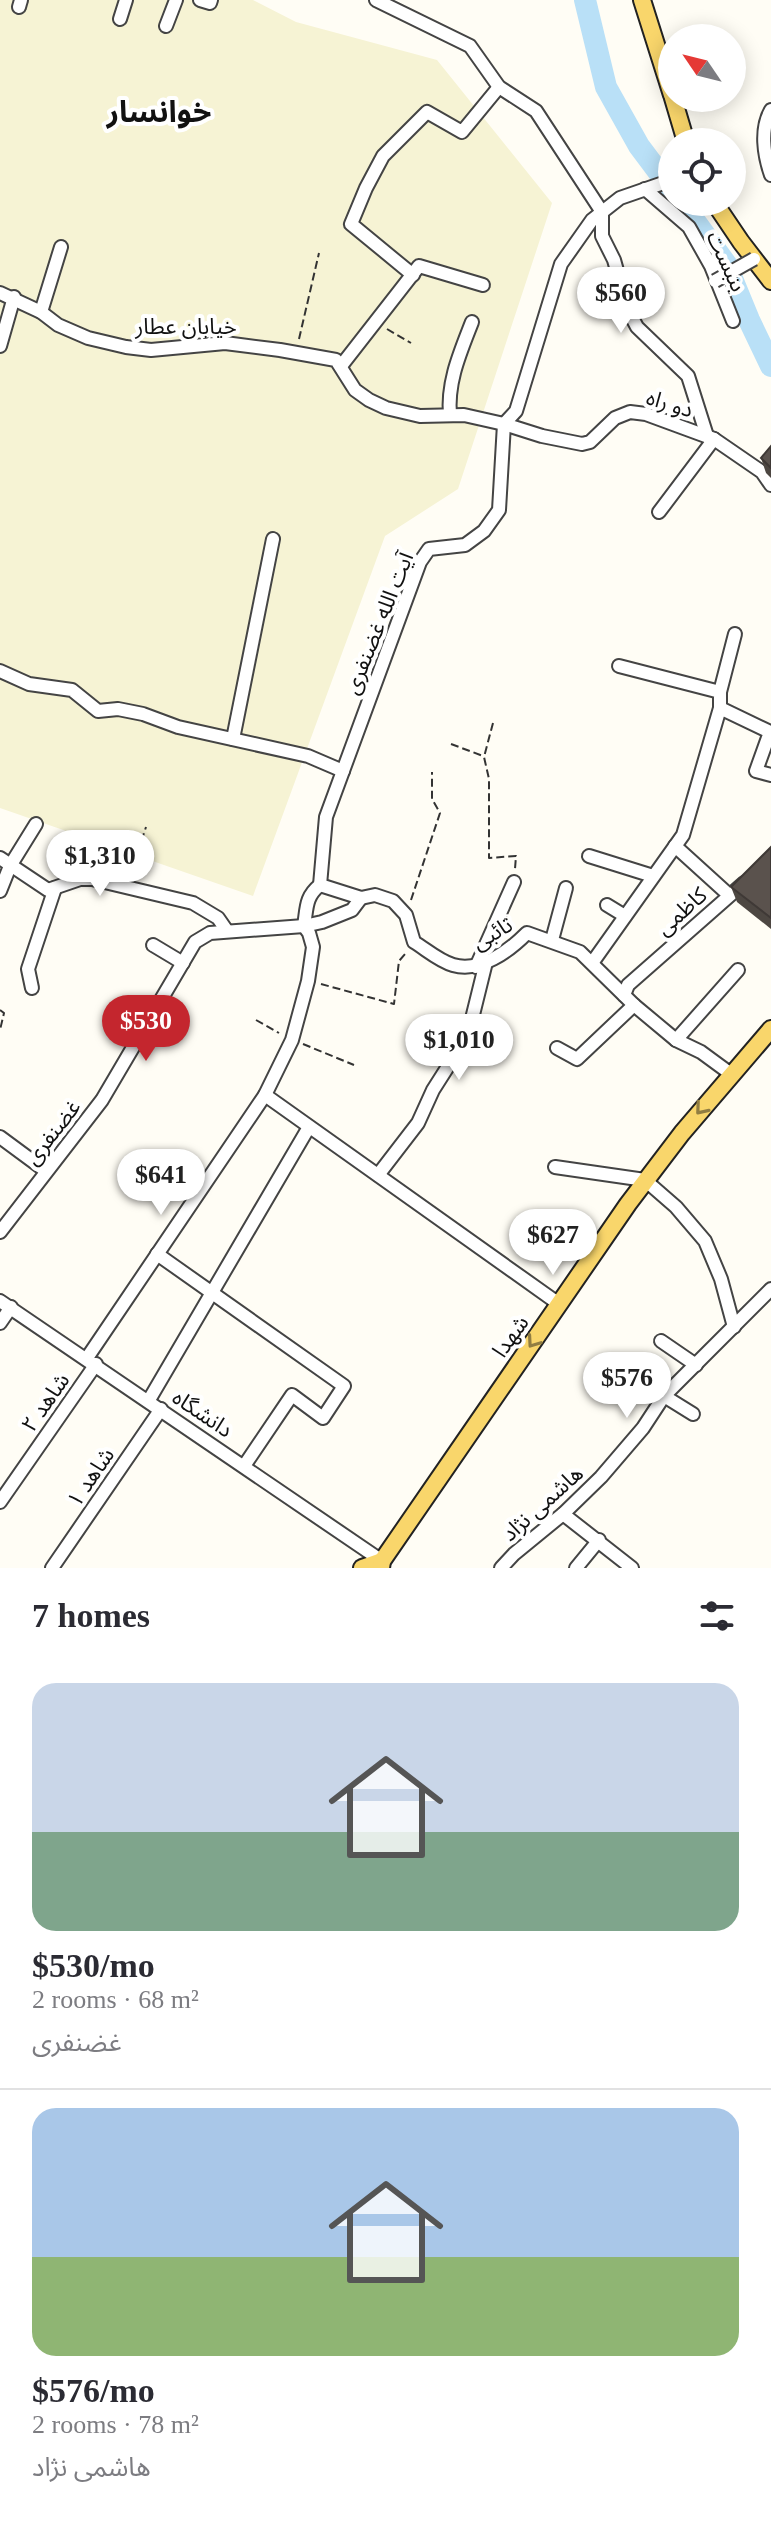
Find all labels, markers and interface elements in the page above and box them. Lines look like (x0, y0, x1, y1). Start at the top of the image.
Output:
north arrow (658, 24, 746, 112)
map controls (658, 24, 746, 216)
district label: خوانسار (105, 95, 211, 129)
button: locate (658, 128, 746, 216)
street label: بنبست (702, 227, 751, 295)
pin: $560 (574, 267, 668, 335)
text: $560 (595, 278, 647, 307)
street label: خیابان عطار (134, 314, 237, 340)
street label: دو راه (643, 385, 696, 423)
street label: آیت الله غضنفری (339, 547, 419, 698)
pin: $1,310 (35, 830, 165, 898)
text: $1,310 (64, 841, 136, 870)
street label: کاظمی (651, 882, 712, 940)
street label: تائبی (468, 912, 517, 955)
pin: $530 (99, 995, 193, 1063)
text: $530 (120, 1006, 172, 1035)
pin: $1,010 (394, 1014, 524, 1082)
text: $1,010 (423, 1025, 495, 1054)
street label: غضنفری (19, 1095, 86, 1170)
one-way arrow (696, 1100, 711, 1114)
pin: $641 (114, 1149, 208, 1217)
text: $641 (135, 1160, 187, 1189)
pin: $627 (506, 1209, 600, 1277)
text: $627 (527, 1220, 579, 1249)
street label: شهدا (487, 1311, 534, 1362)
one-way arrow (528, 1334, 543, 1348)
pin: $576 (580, 1352, 674, 1420)
text: $576 (601, 1363, 653, 1392)
street label: شاهد ۲ (16, 1368, 75, 1437)
street label: دانشگاه (168, 1384, 237, 1442)
street label: شاهد ۱ (62, 1443, 119, 1512)
street label: هاشمی نژاد (497, 1460, 588, 1546)
icon: filters (695, 1594, 739, 1638)
text: 7 homes (32, 1597, 150, 1634)
icon: home (314, 1735, 458, 1879)
text: $530/mo (32, 1947, 155, 1984)
text: 2 rooms · 68 m² (32, 1985, 199, 2014)
text: غضنفری (32, 2028, 122, 2057)
icon: home (314, 2160, 458, 2304)
text: $576/mo (32, 2372, 155, 2409)
text: 2 rooms · 78 m² (32, 2410, 199, 2439)
text: هاشمی نژاد (32, 2453, 151, 2482)

